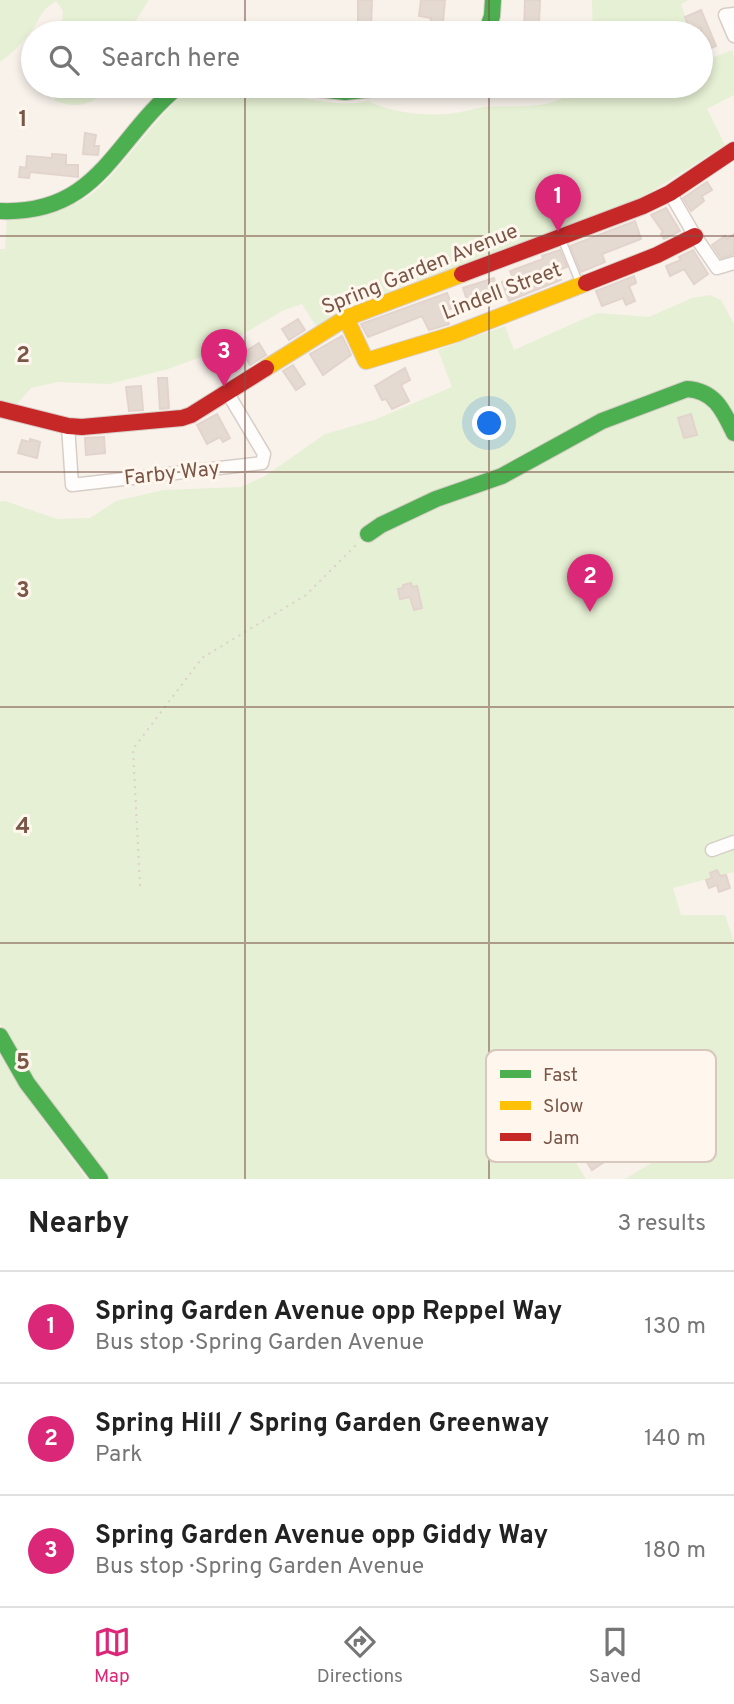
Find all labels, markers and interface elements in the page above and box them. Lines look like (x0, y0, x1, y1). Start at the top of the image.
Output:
search box (21, 21, 713, 98)
icon: search (45, 41, 83, 79)
text: Search here (101, 43, 240, 76)
text: 1 (18, 106, 28, 135)
pin: 1 (535, 174, 581, 232)
street label: Spring Garden Avenue (318, 218, 522, 322)
street label: Lindell Street (438, 257, 566, 327)
pin: 3 (201, 329, 247, 387)
text: 2 (16, 342, 30, 371)
your location (472, 406, 506, 440)
street label: Farby Way (123, 456, 221, 492)
pin: 2 (567, 554, 613, 612)
text: 3 (16, 577, 30, 606)
text: 4 (16, 813, 30, 842)
text: 5 (16, 1049, 30, 1078)
legend (486, 1050, 716, 1162)
text: Fast (543, 1064, 578, 1088)
text: Slow (543, 1095, 583, 1119)
text: Jam (543, 1127, 580, 1151)
text: Nearby (28, 1206, 129, 1243)
text: 3 results (617, 1210, 706, 1239)
text: Spring Garden Avenue opp Reppel Way (95, 1296, 562, 1329)
text: 1 (46, 1313, 56, 1342)
text: 130 m (644, 1313, 706, 1342)
text: Bus stop · Spring Garden Avenue (95, 1329, 424, 1358)
text: Spring Hill / Spring Garden Greenway (95, 1408, 549, 1441)
text: 2 (44, 1425, 58, 1454)
text: 140 m (644, 1425, 706, 1454)
text: Park (95, 1441, 142, 1470)
text: Spring Garden Avenue opp Giddy Way (95, 1520, 548, 1553)
text: 3 (44, 1537, 58, 1566)
text: 180 m (644, 1537, 706, 1566)
text: Bus stop · Spring Garden Avenue (95, 1553, 424, 1582)
tab: Map (93, 1623, 131, 1689)
tab: Directions (317, 1623, 403, 1689)
tab: Saved (589, 1623, 641, 1689)

